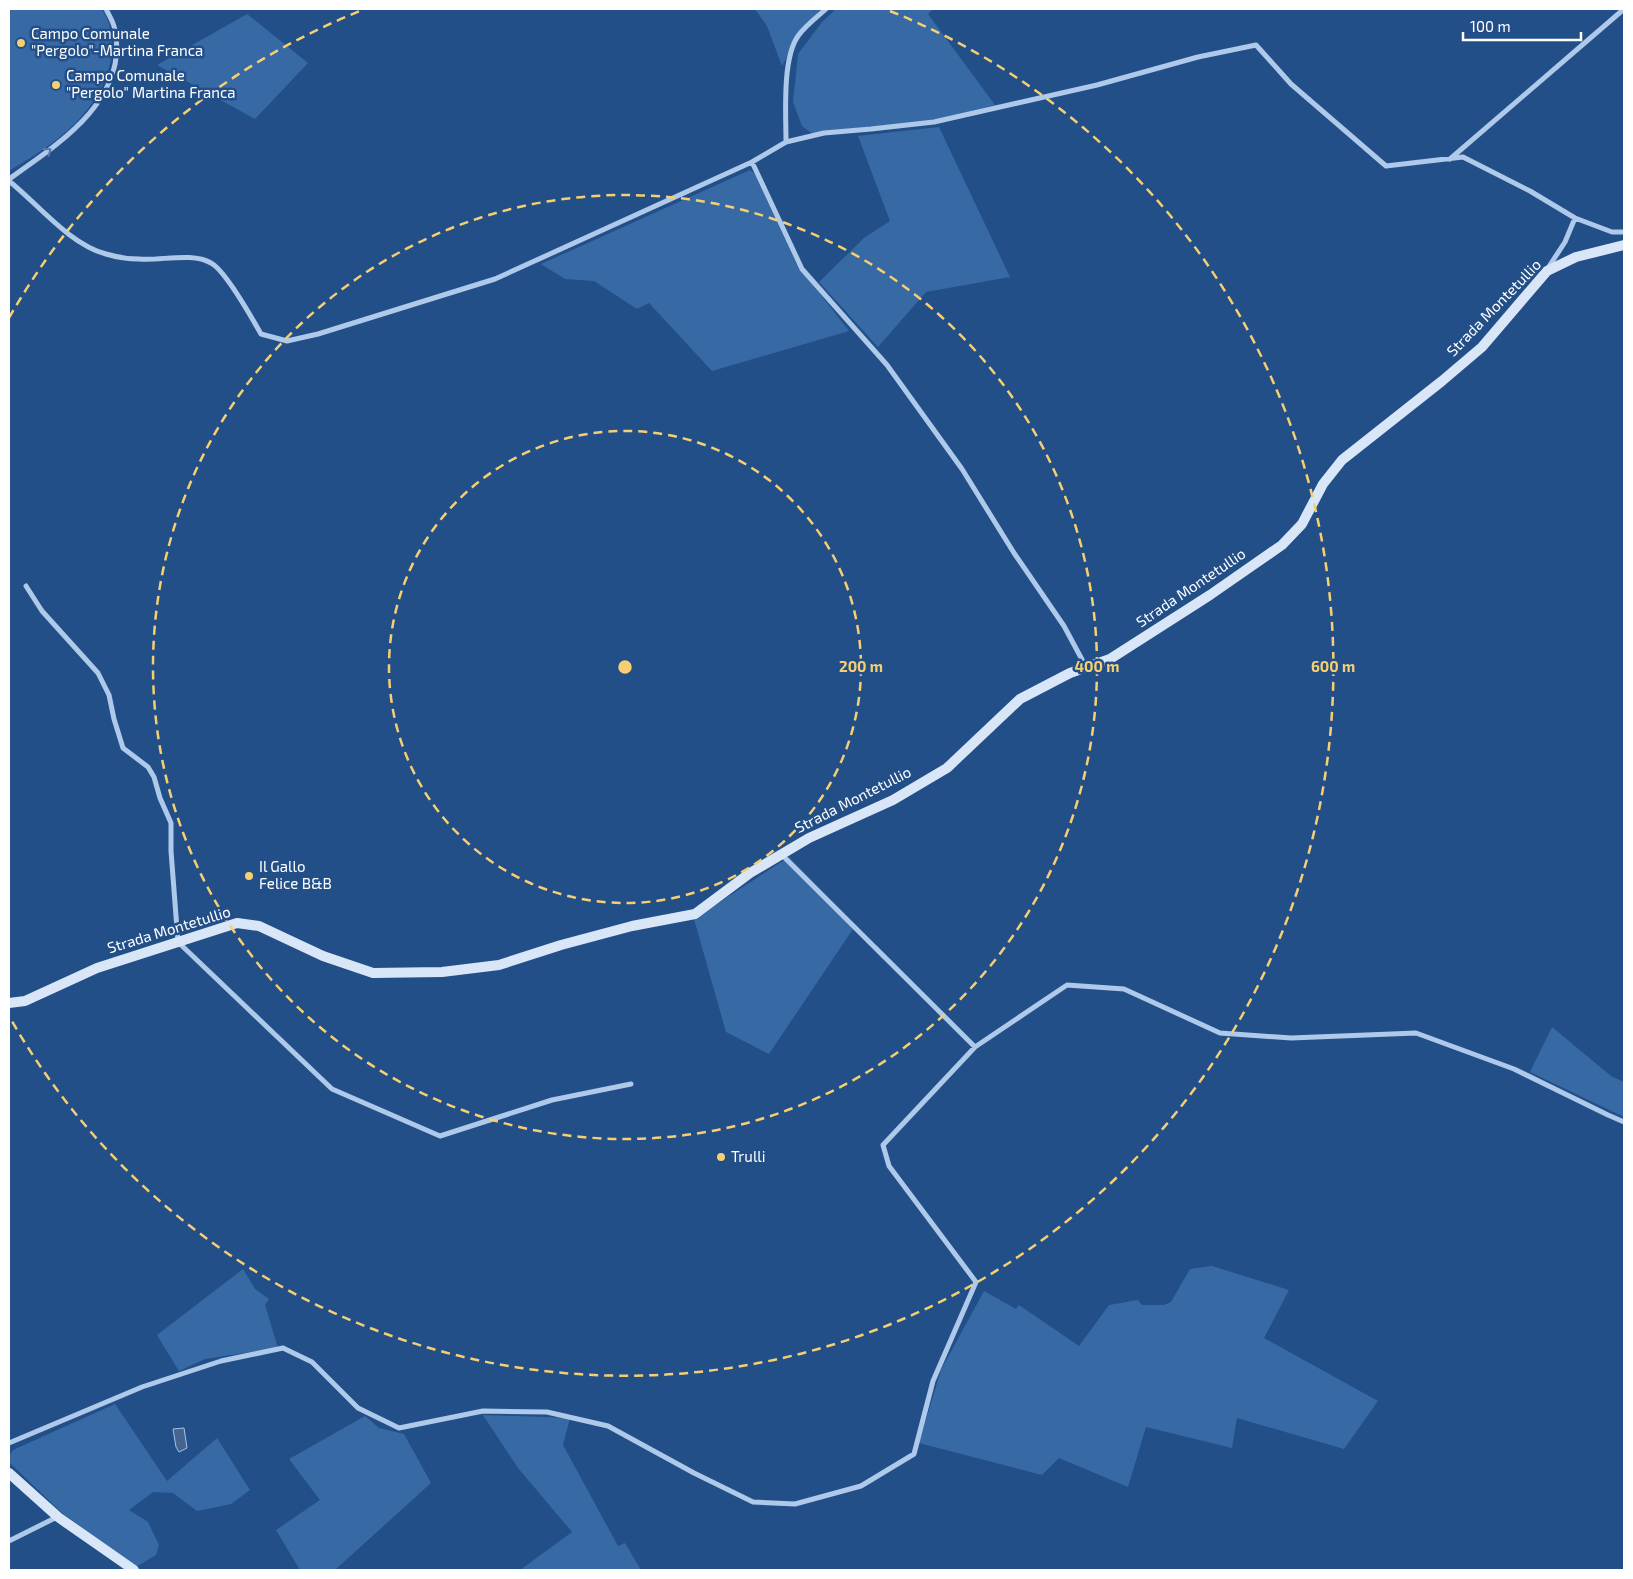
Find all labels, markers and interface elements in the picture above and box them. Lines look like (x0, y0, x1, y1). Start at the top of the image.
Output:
scale bar (1463, 10, 1580, 42)
text: 100 m (1470, 17, 1511, 35)
place label: Campo Comunale "Pergolo"-Martina Franca (31, 24, 203, 59)
marker: Campo Comunale "Pergolo"-Martina Franca (15, 37, 27, 49)
place label: Campo Comunale "Pergolo" Martina Franca (66, 66, 236, 101)
marker: Campo Comunale "Pergolo" Martina Franca (50, 79, 62, 91)
one-way arrow (42, 148, 52, 157)
street label: Strada Montetullio (1442, 255, 1544, 360)
street label: Strada Montetullio (1132, 544, 1249, 630)
text: 200 m (839, 657, 883, 675)
text: 400 m (1075, 657, 1119, 675)
text: 600 m (1311, 657, 1355, 675)
centre of rings (616, 658, 634, 676)
street label: Strada Montetullio (791, 762, 914, 836)
place label: Il Gallo Felice B&B (259, 857, 332, 892)
marker: Il Gallo Felice B&B (243, 870, 255, 882)
street label: Strada Montetullio (105, 902, 233, 956)
place label: Trulli (731, 1147, 766, 1165)
marker: Trulli (715, 1151, 727, 1163)

